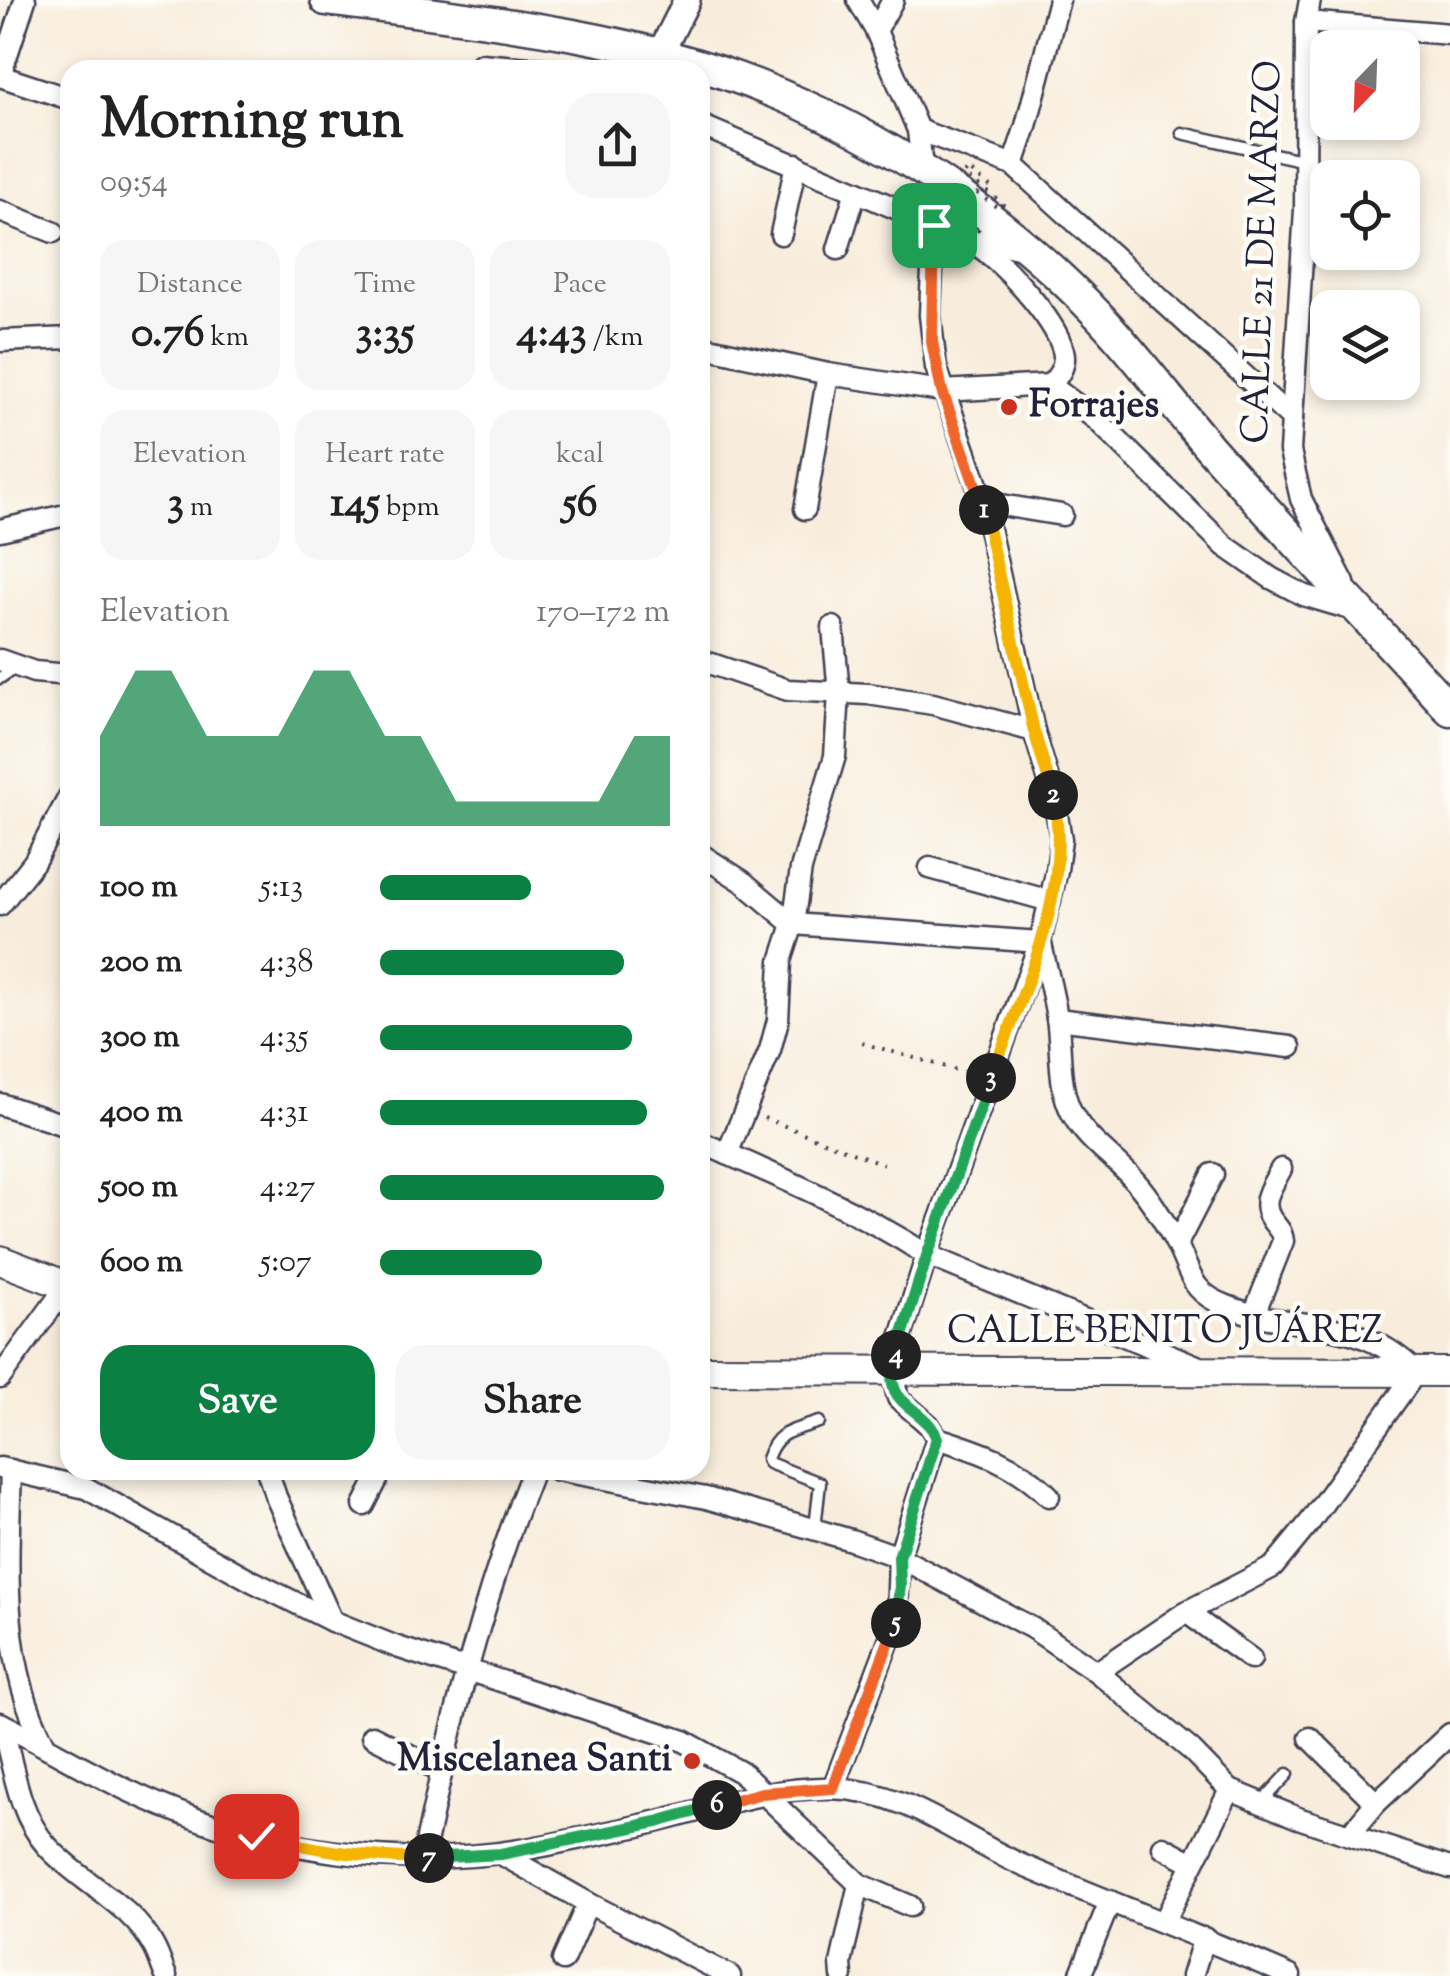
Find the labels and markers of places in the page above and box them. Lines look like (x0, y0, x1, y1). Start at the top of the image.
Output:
pin (892, 183, 977, 268)
place label: Forrajes (1029, 380, 1159, 434)
marker: Forrajes (998, 396, 1020, 418)
pin: 1 (959, 485, 1009, 535)
pin: 2 (1028, 770, 1078, 820)
pin: 3 (966, 1053, 1016, 1103)
pin: 4 (871, 1330, 921, 1380)
pin: 5 (871, 1598, 921, 1648)
place label: Miscelanea Santi (397, 1734, 672, 1788)
marker: Miscelanea Santi (681, 1750, 703, 1772)
pin: 6 (692, 1780, 742, 1830)
pin (214, 1794, 299, 1879)
pin: 7 (404, 1833, 454, 1883)

